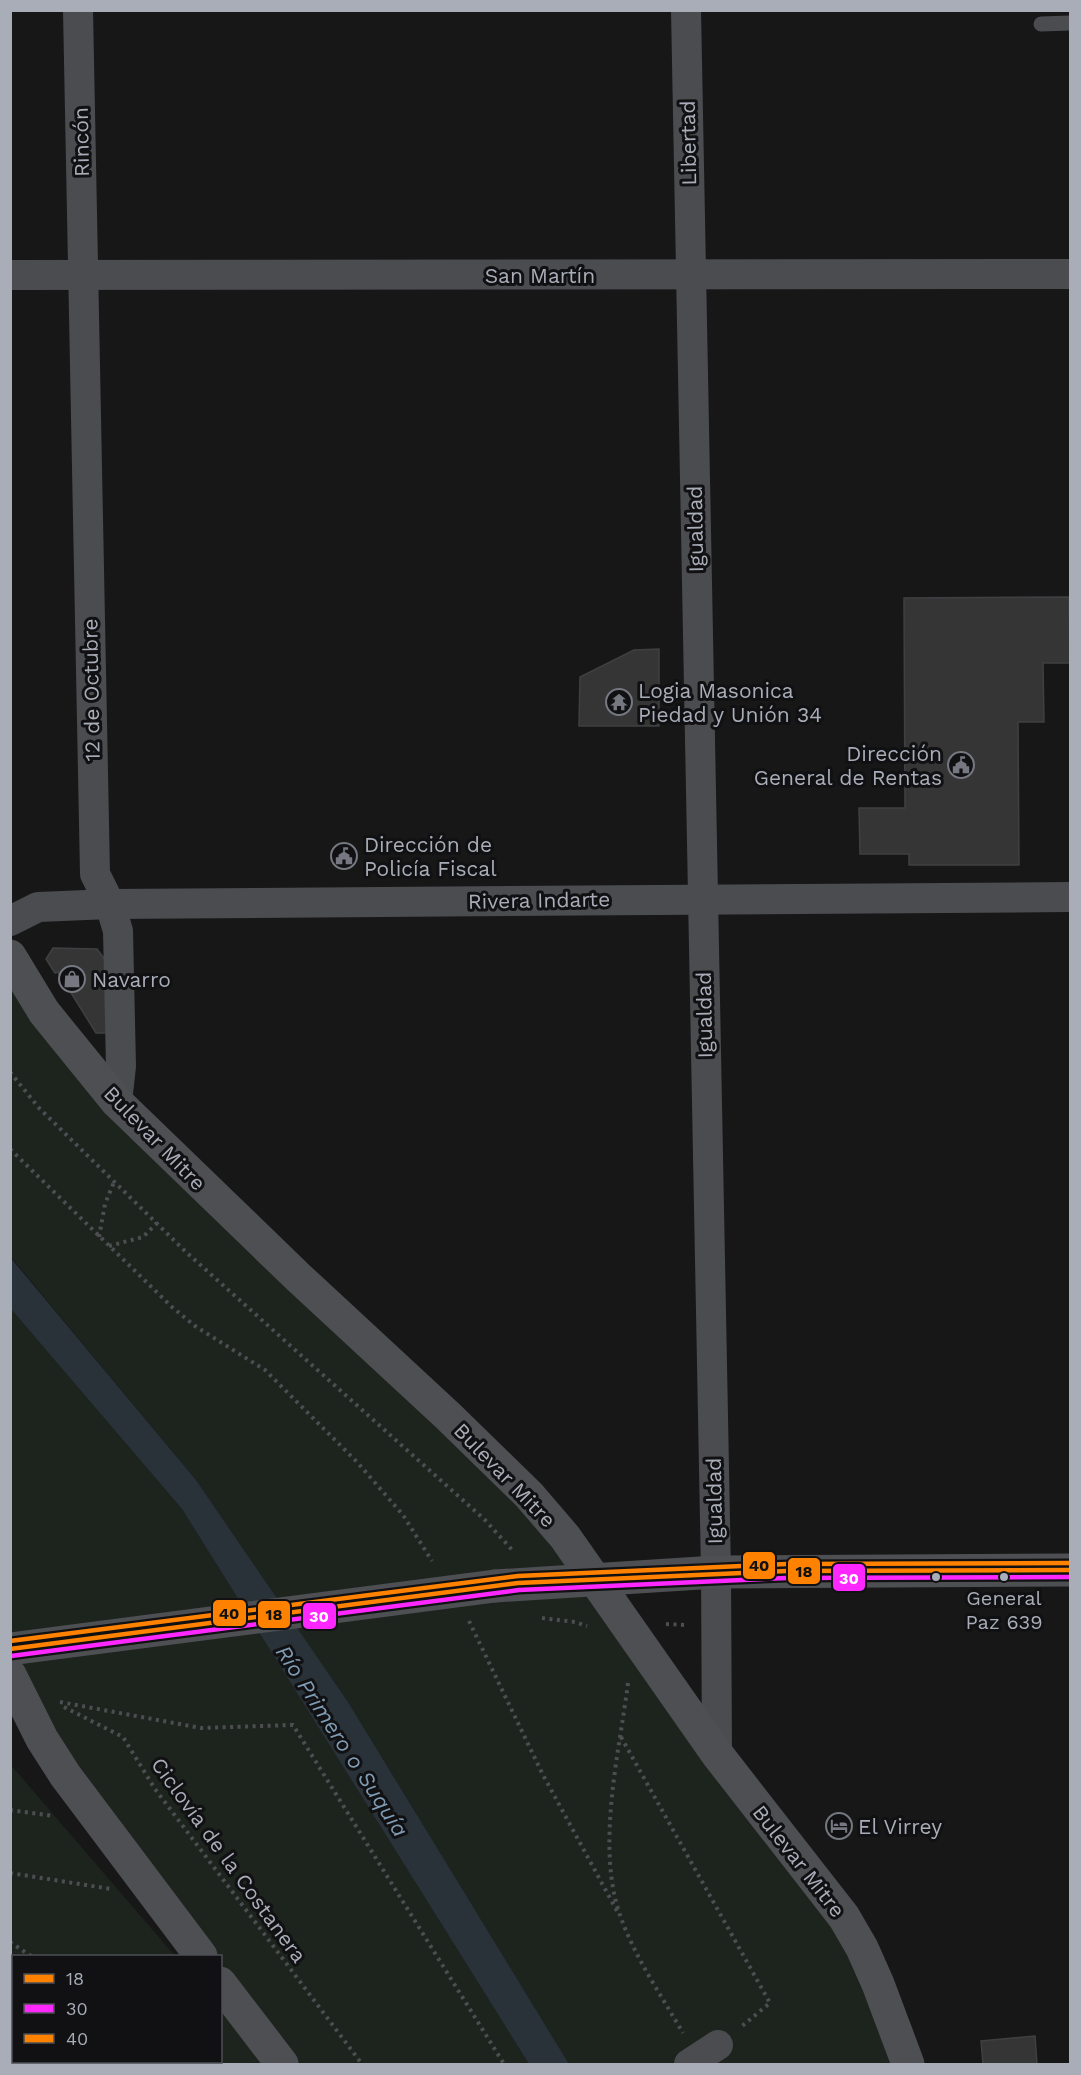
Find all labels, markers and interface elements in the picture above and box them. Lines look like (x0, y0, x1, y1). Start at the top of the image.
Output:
street label: Libertad (675, 100, 701, 186)
street label: Rincón (68, 107, 94, 177)
street label: San Martín (485, 263, 595, 288)
street label: Igualdad (682, 485, 708, 573)
street label: 12 de Octubre (77, 618, 105, 762)
place label: Logia Masonica Piedad y Unión 34 (638, 678, 822, 727)
temple icon: Logia Masonica Piedad y Unión 34 (604, 687, 634, 717)
place label: Dirección General de Rentas (754, 741, 942, 790)
public building icon: Dirección General de Rentas (946, 750, 976, 780)
place label: Dirección de Policía Fiscal (364, 832, 497, 881)
public building icon: Dirección de Policía Fiscal (329, 841, 359, 871)
street label: Rivera Indarte (468, 886, 610, 914)
shop icon: Navarro (57, 964, 87, 994)
place label: Navarro (92, 967, 171, 992)
street label: Igualdad (691, 971, 717, 1059)
street label: Bulevar Mitre (99, 1081, 211, 1195)
street label: Bulevar Mitre (449, 1418, 561, 1532)
street label: Igualdad (701, 1457, 727, 1545)
line badge: 40 (742, 1551, 776, 1580)
text: 40 (749, 1556, 769, 1575)
line badge: 18 (787, 1557, 821, 1585)
text: 18 (796, 1562, 812, 1581)
line badge: 30 (832, 1563, 866, 1592)
text: 30 (839, 1569, 859, 1588)
unlabelled marker (930, 1571, 942, 1583)
marker: General Paz 639 (998, 1571, 1010, 1583)
place label: General Paz 639 (965, 1586, 1043, 1634)
line badge: 40 (212, 1599, 247, 1627)
line badge: 18 (257, 1600, 291, 1629)
line badge: 30 (302, 1602, 337, 1630)
text: 40 (219, 1604, 239, 1623)
text: 18 (266, 1605, 282, 1624)
text: 30 (309, 1607, 329, 1626)
water label: Río Primero o Suquía (271, 1641, 413, 1841)
street label: Ciclovía de la Costanera (146, 1753, 312, 1967)
street label: Bulevar Mitre (747, 1800, 851, 1922)
hotel icon: El Virrey (824, 1811, 854, 1841)
place label: El Virrey (858, 1814, 942, 1839)
legend (12, 1955, 222, 2063)
text: 18 (66, 1968, 84, 1989)
text: 30 (66, 1998, 88, 2019)
text: 40 (66, 2028, 88, 2049)

